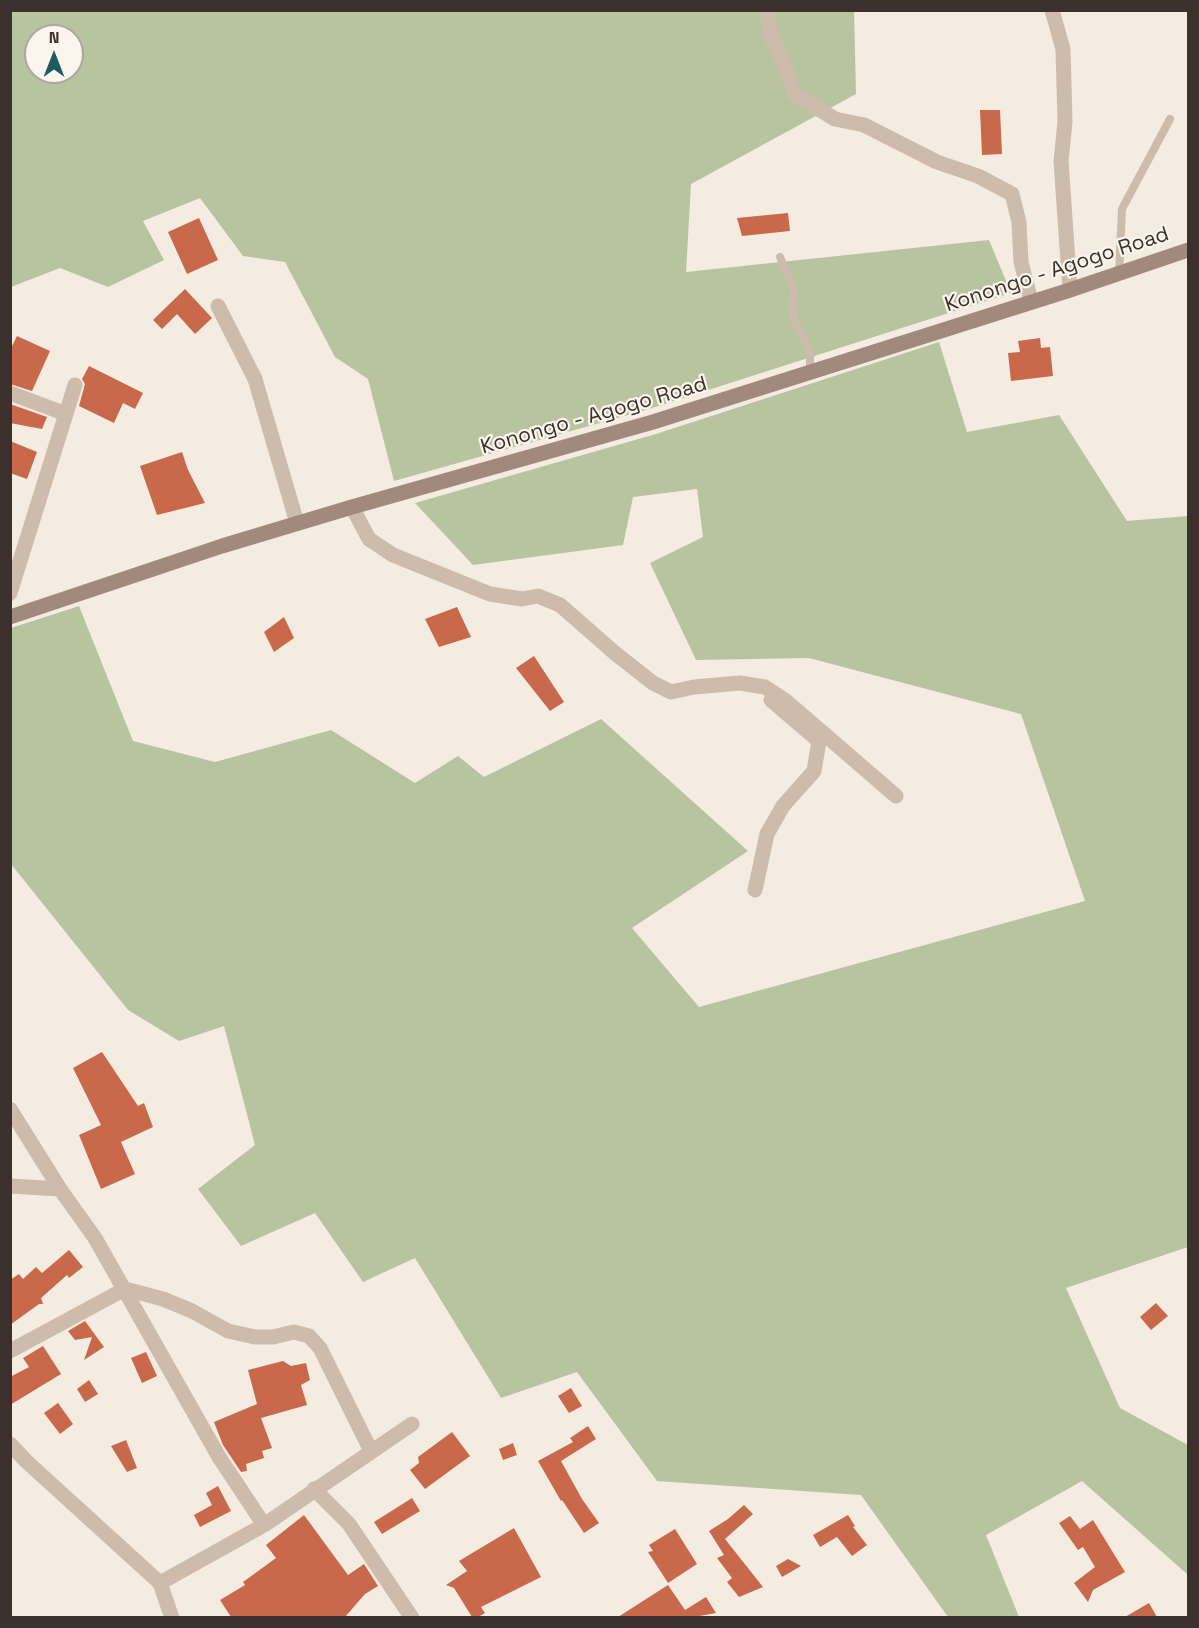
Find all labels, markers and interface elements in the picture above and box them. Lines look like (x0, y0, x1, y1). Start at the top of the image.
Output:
north arrow (24, 24, 84, 84)
text: N (49, 27, 59, 48)
street label: Konongo - Agogo Road (942, 222, 1172, 318)
street label: Konongo - Agogo Road (478, 372, 710, 460)

